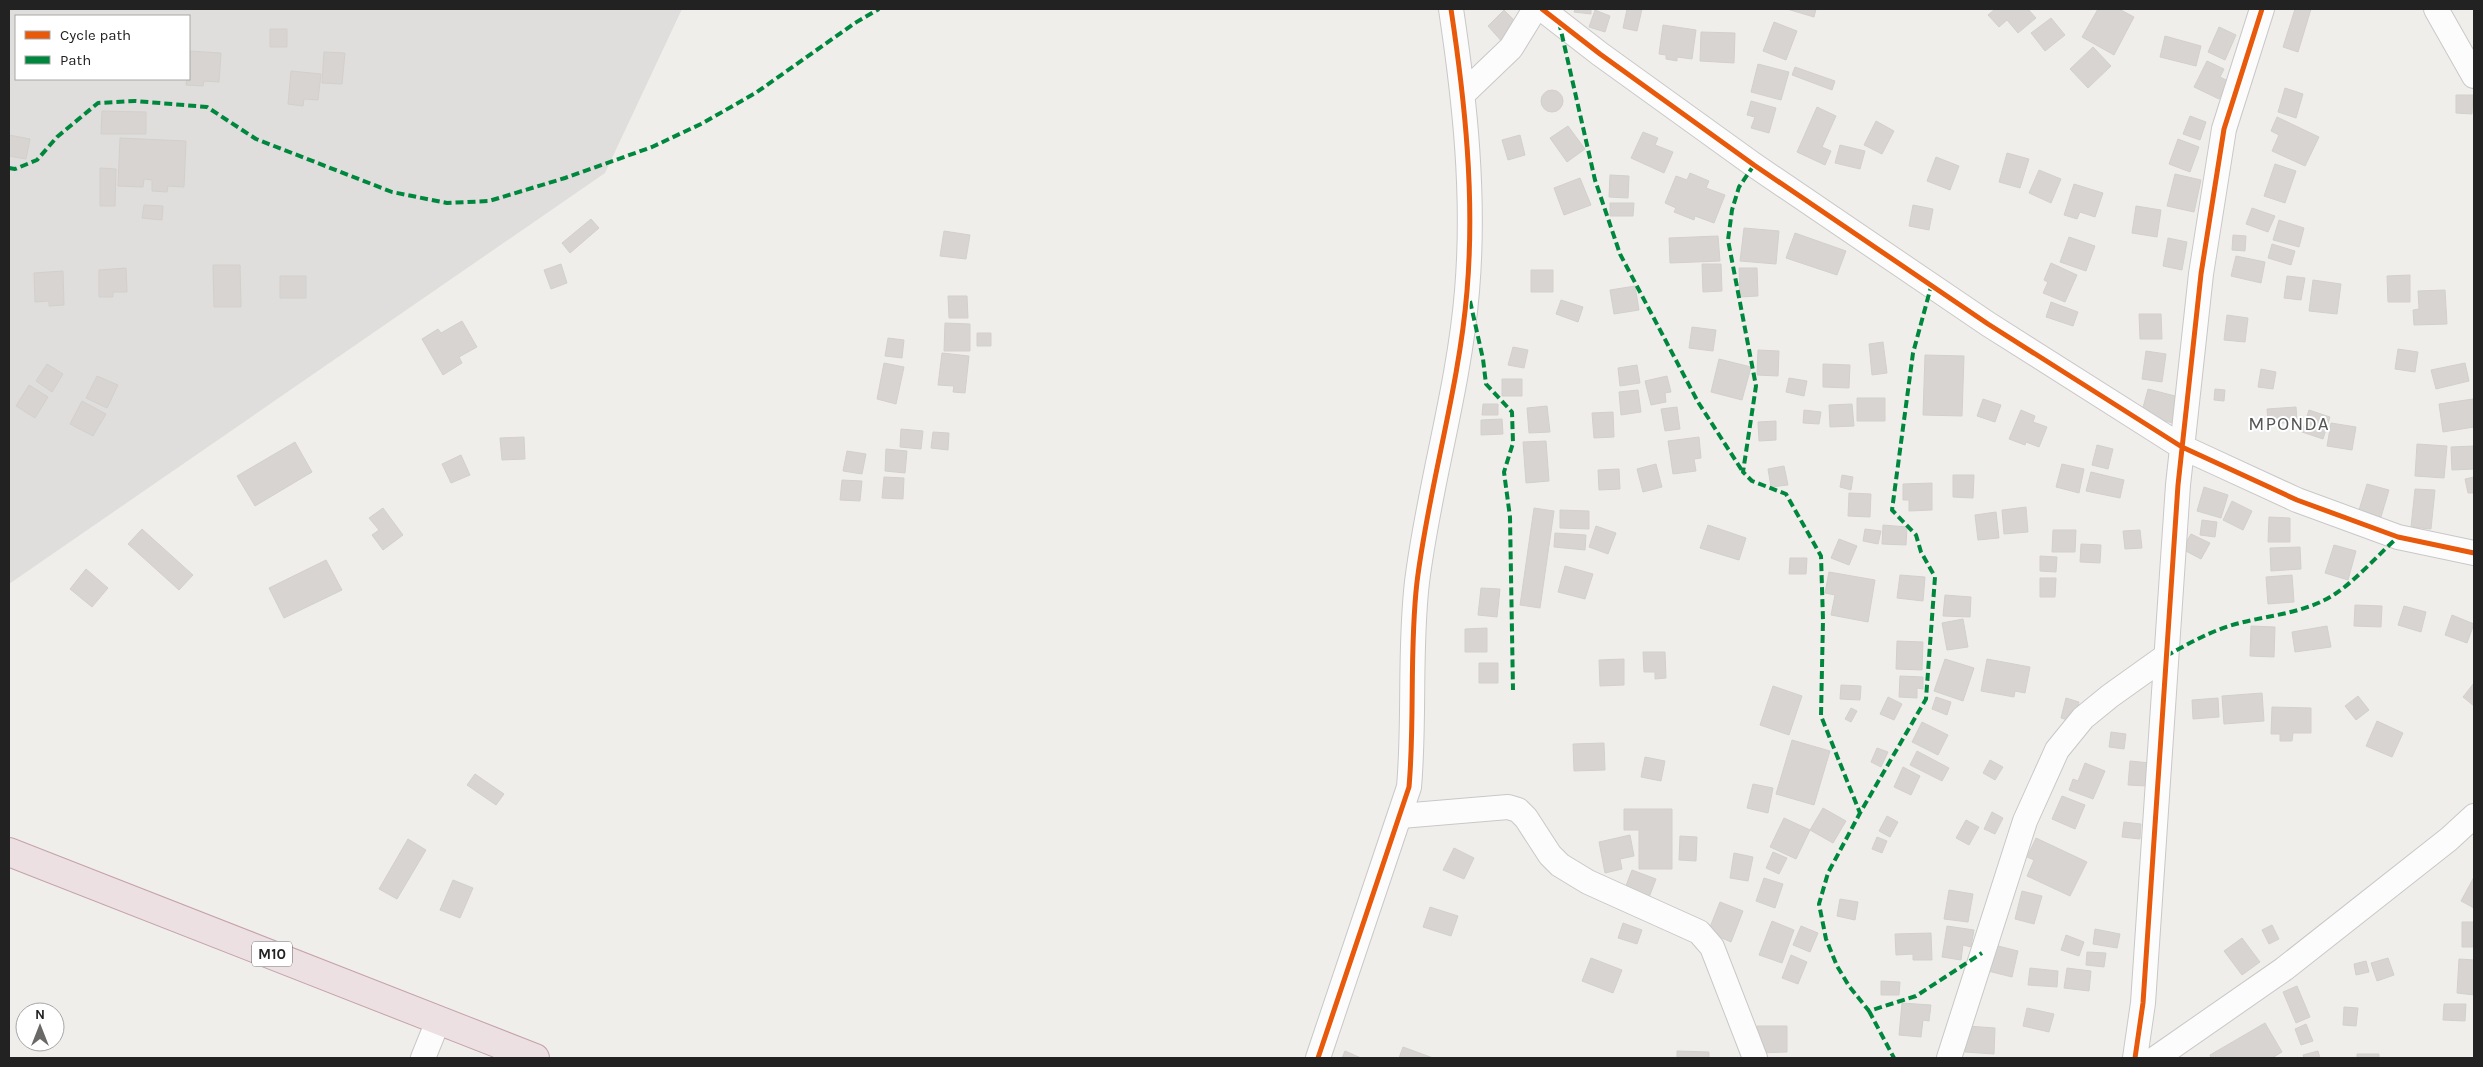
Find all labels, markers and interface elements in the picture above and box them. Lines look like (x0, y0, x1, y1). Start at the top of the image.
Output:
legend (15, 15, 190, 80)
text: Cycle path (60, 26, 131, 44)
text: Path (60, 51, 91, 69)
district label: MPONDA (2248, 413, 2330, 435)
road number: M10 (252, 942, 292, 966)
north arrow (15, 1002, 65, 1052)
text: N (35, 1006, 45, 1023)

